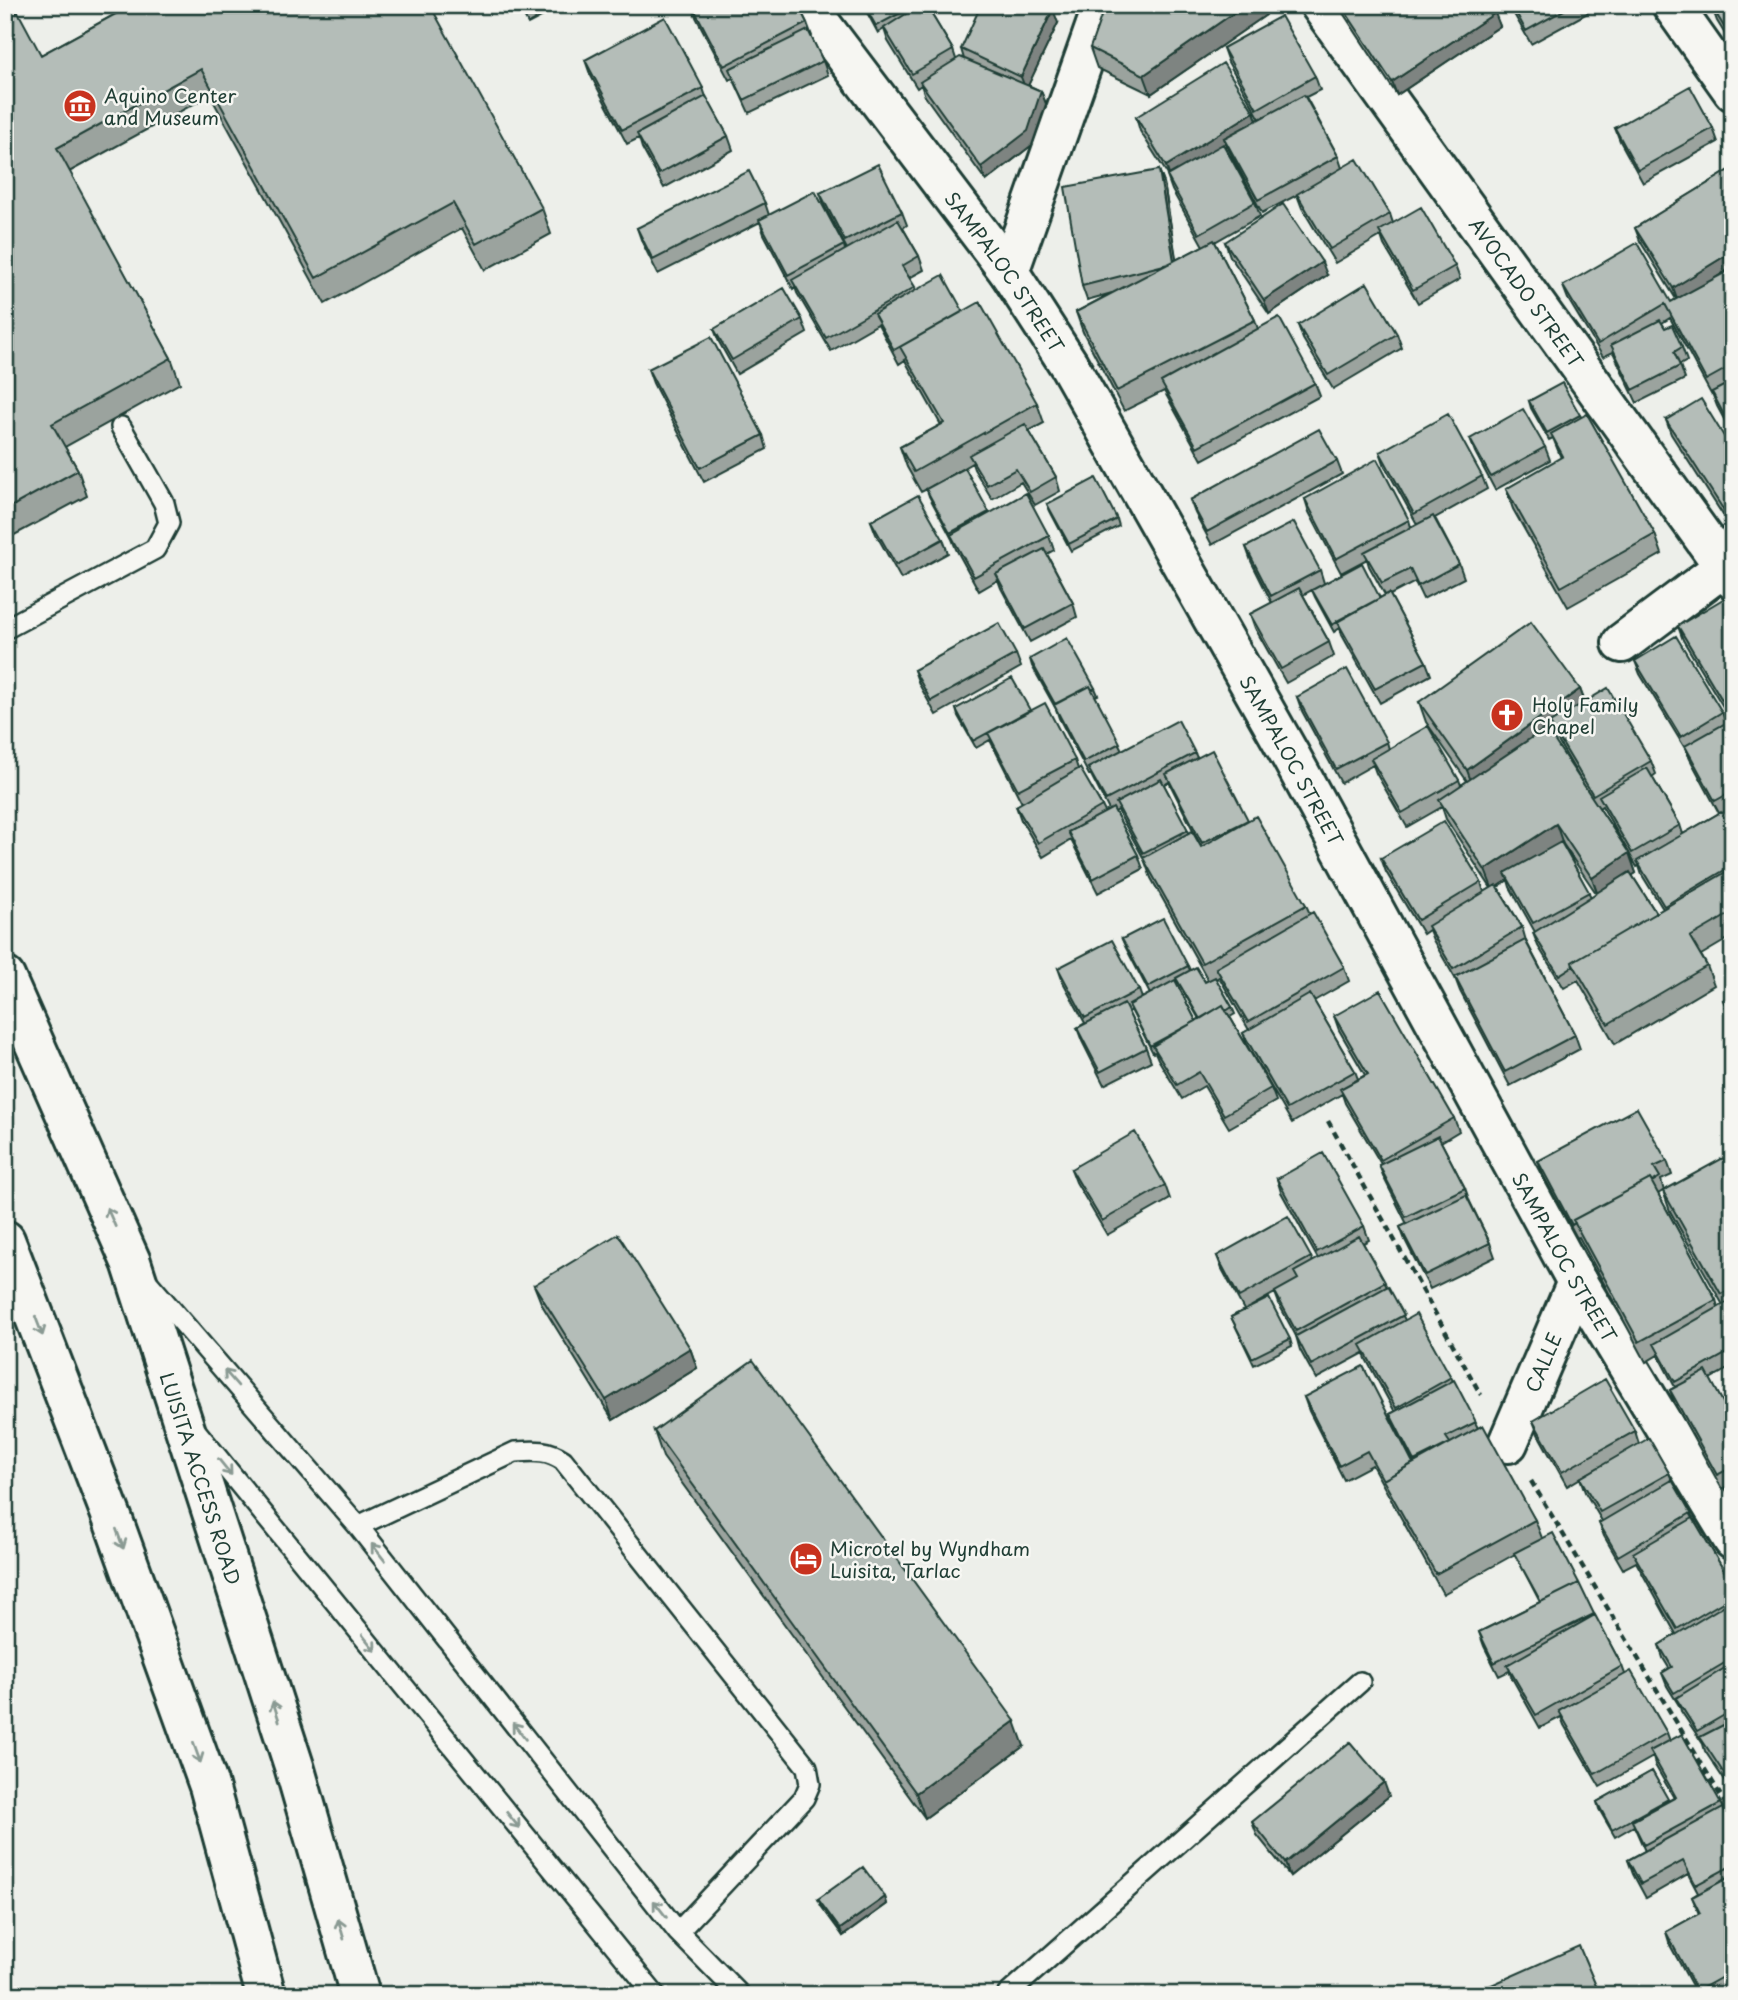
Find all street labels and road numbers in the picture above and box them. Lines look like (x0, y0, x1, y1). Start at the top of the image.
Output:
street label: SAMPALOC STREET (938, 185, 1071, 358)
street label: AVOCADO STREET (1463, 212, 1590, 373)
street label: SAMPALOC STREET (1233, 670, 1351, 850)
street label: SAMPALOC STREET (1506, 1167, 1624, 1347)
street label: CALLE (1518, 1328, 1568, 1396)
street label: LUISITA ACCESS ROAD (154, 1369, 248, 1588)

